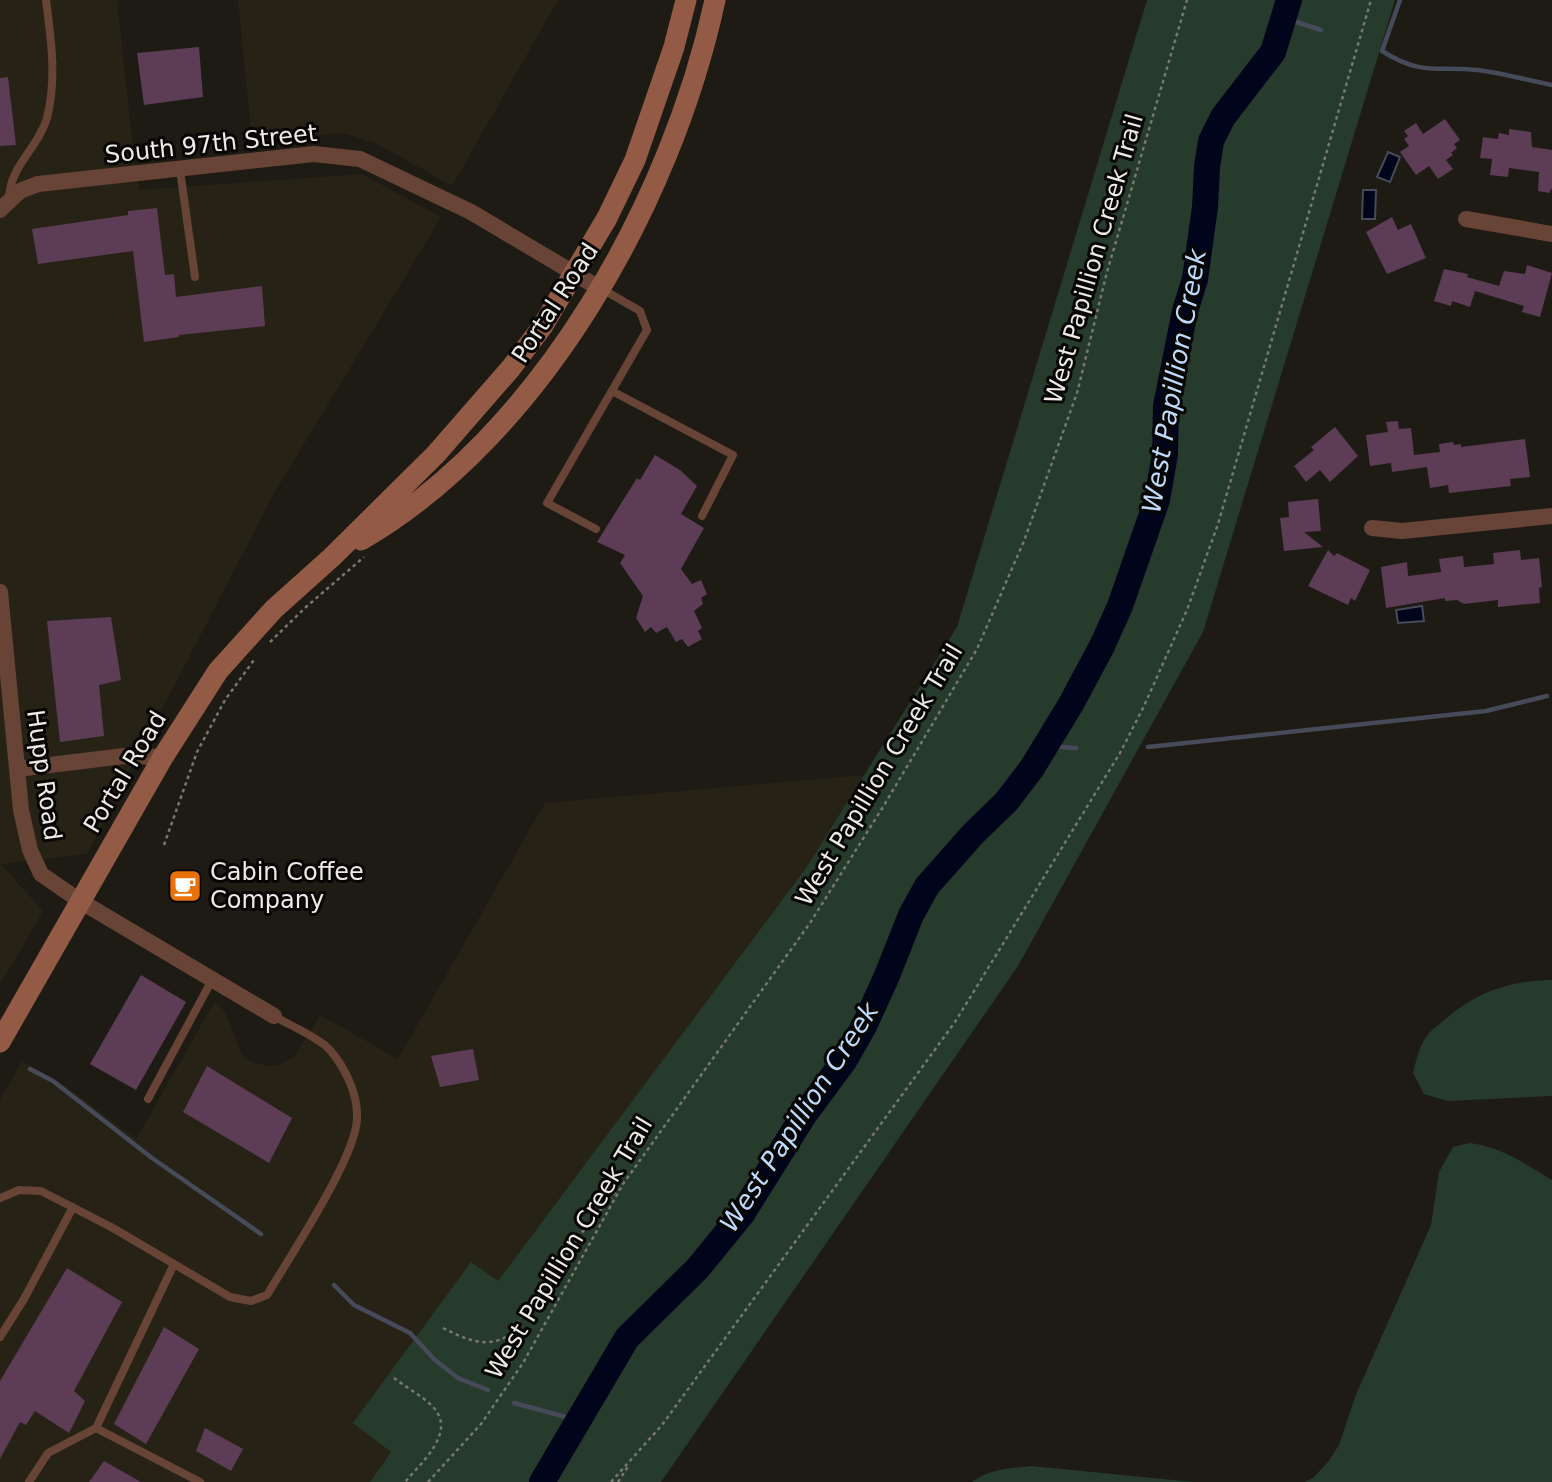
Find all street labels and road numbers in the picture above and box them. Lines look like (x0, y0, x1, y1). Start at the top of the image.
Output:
street label: West Papillion Creek Trail (1039, 111, 1149, 407)
street label: South 97th Street (104, 119, 318, 169)
street label: Portal Road (506, 238, 604, 368)
street label: West Papillion Creek Trail (790, 639, 968, 911)
street label: Portal Road (78, 706, 172, 838)
street label: Hupp Road (21, 708, 67, 842)
street label: West Papillion Creek Trail (480, 1112, 658, 1384)

